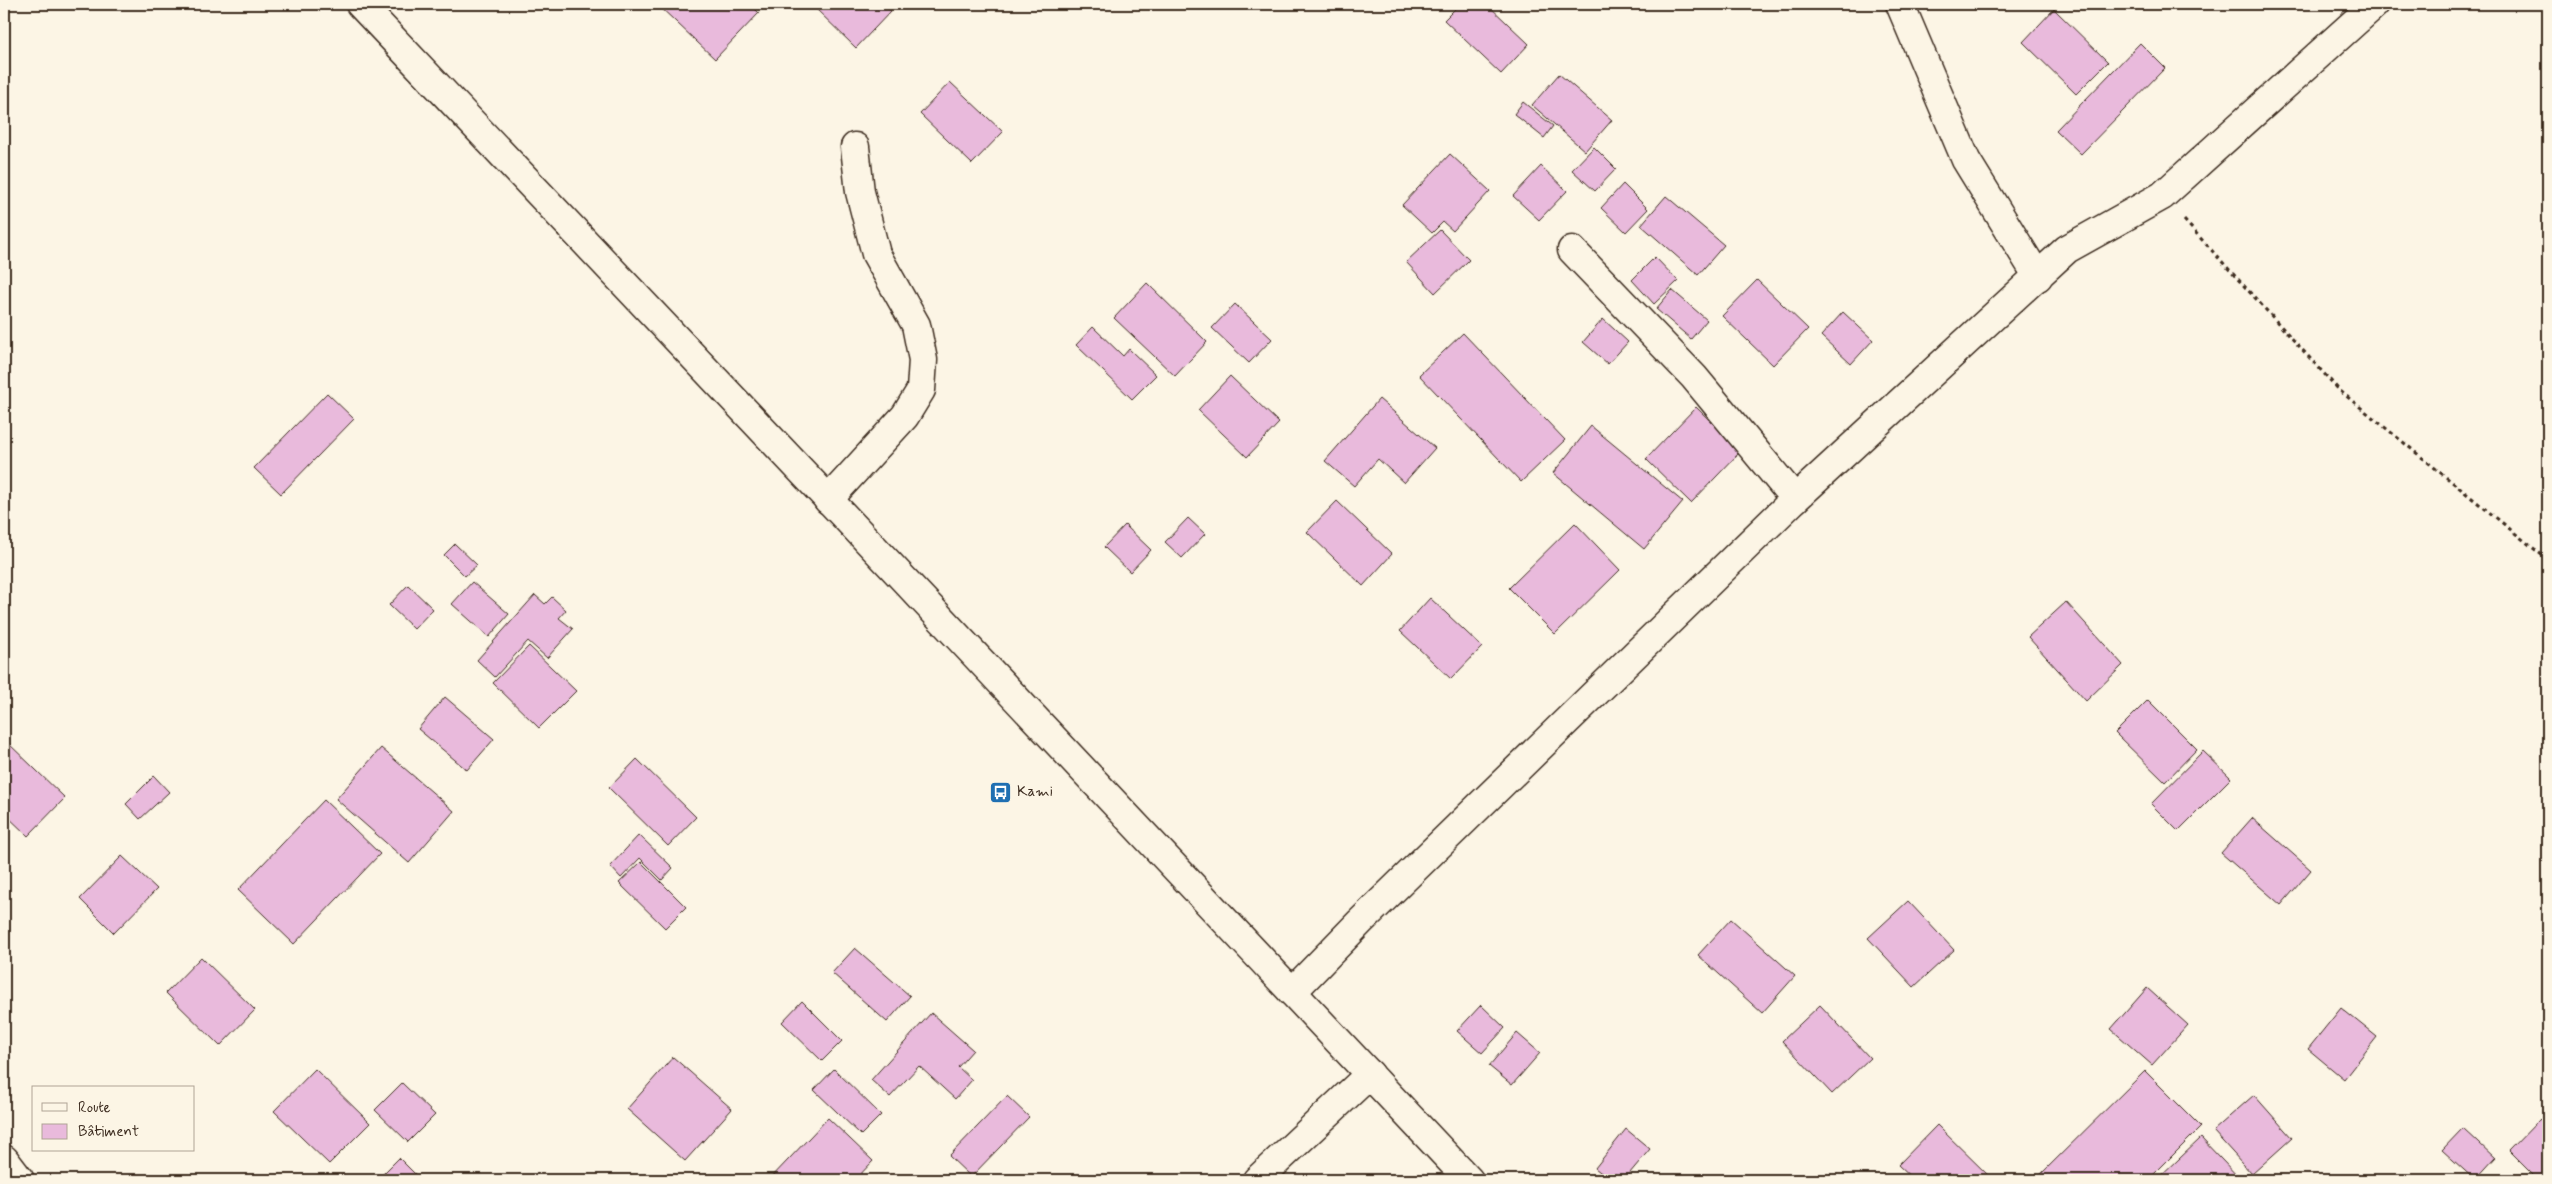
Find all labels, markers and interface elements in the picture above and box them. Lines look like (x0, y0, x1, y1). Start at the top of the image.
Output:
bus stop icon: Kami (989, 780, 1013, 804)
place label: Kami (1017, 782, 1053, 802)
legend (32, 1086, 195, 1152)
text: Route (78, 1098, 111, 1118)
text: Bâtiment (78, 1122, 139, 1142)

